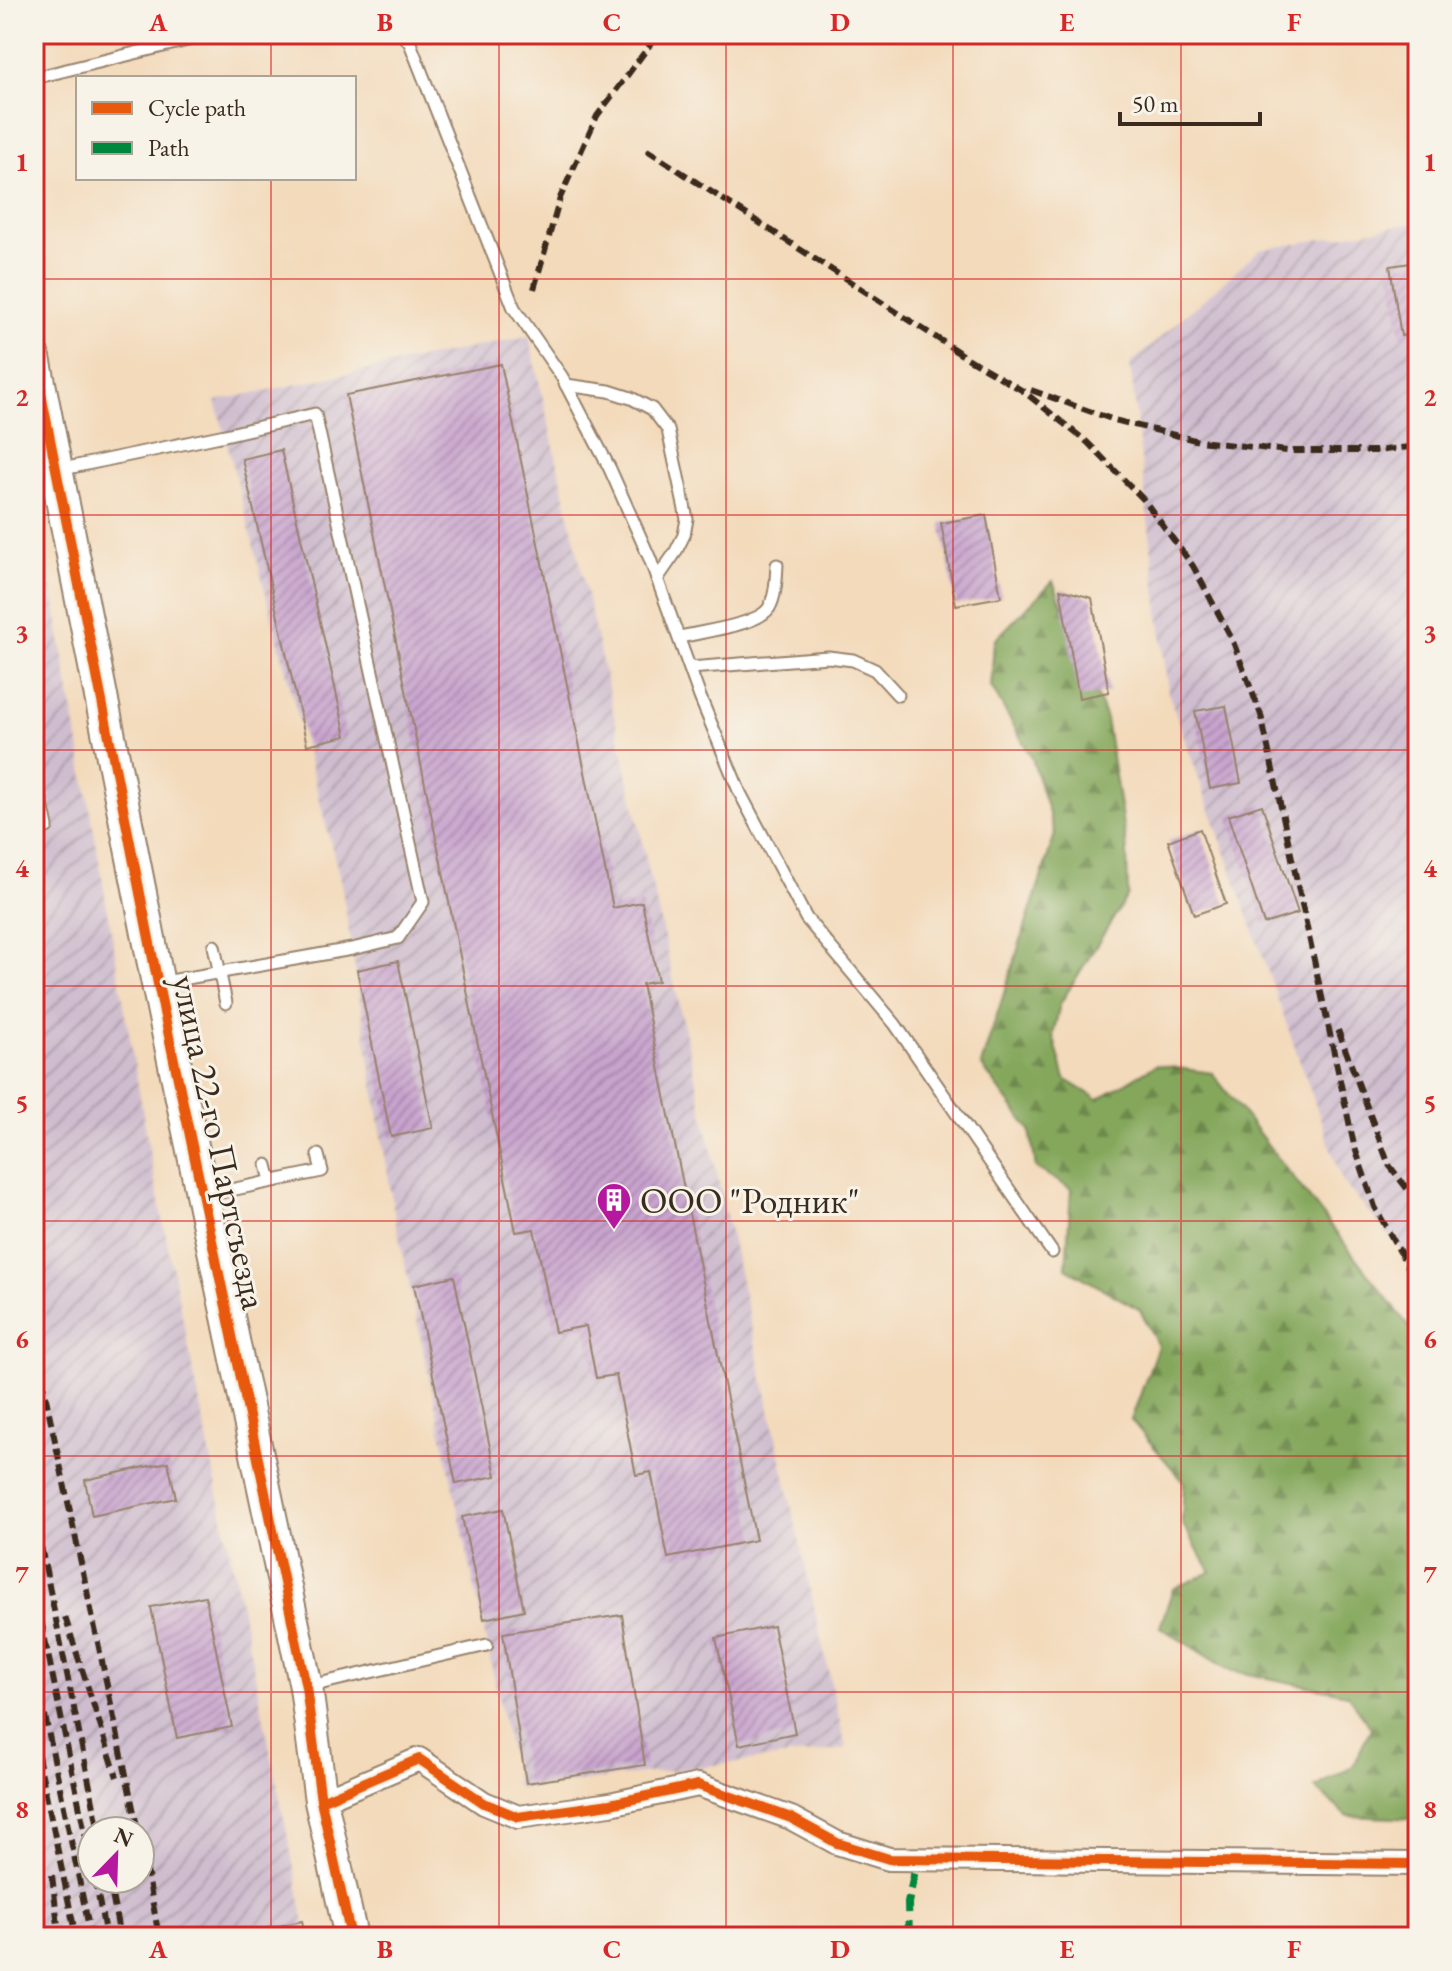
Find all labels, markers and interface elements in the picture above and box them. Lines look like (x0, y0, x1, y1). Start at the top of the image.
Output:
text: A (148, 5, 168, 39)
text: B (377, 5, 393, 39)
text: C (603, 5, 621, 39)
text: D (830, 5, 850, 39)
text: E (1060, 5, 1075, 39)
text: F (1287, 5, 1301, 39)
legend (76, 76, 356, 180)
scale bar (1120, 76, 1260, 126)
text: 50 m (1132, 88, 1179, 119)
text: Cycle path (148, 92, 246, 123)
text: Path (148, 132, 190, 163)
text: 1 (15, 145, 29, 179)
text: 1 (1423, 145, 1437, 179)
text: 2 (15, 380, 29, 414)
text: 2 (1423, 380, 1437, 414)
text: 3 (15, 616, 29, 650)
text: 3 (1423, 616, 1437, 650)
text: 4 (15, 851, 29, 885)
text: 4 (1423, 851, 1437, 885)
street label: улица 22-го Партсъезда (162, 970, 279, 1314)
text: 5 (15, 1086, 29, 1120)
text: 5 (1423, 1086, 1437, 1120)
place label: ООО "Родник" (640, 1177, 860, 1224)
building icon: ООО "Родник" (595, 1181, 633, 1231)
text: 6 (15, 1322, 29, 1356)
text: 6 (1423, 1322, 1437, 1356)
text: 7 (15, 1557, 29, 1591)
text: 7 (1423, 1557, 1437, 1591)
text: 8 (15, 1792, 29, 1826)
text: 8 (1423, 1792, 1437, 1826)
north arrow (76, 1815, 156, 1895)
text: N (110, 1820, 138, 1854)
text: A (148, 1932, 168, 1966)
text: B (377, 1932, 393, 1966)
text: C (603, 1932, 621, 1966)
text: D (830, 1932, 850, 1966)
text: E (1060, 1932, 1075, 1966)
text: F (1287, 1932, 1301, 1966)

